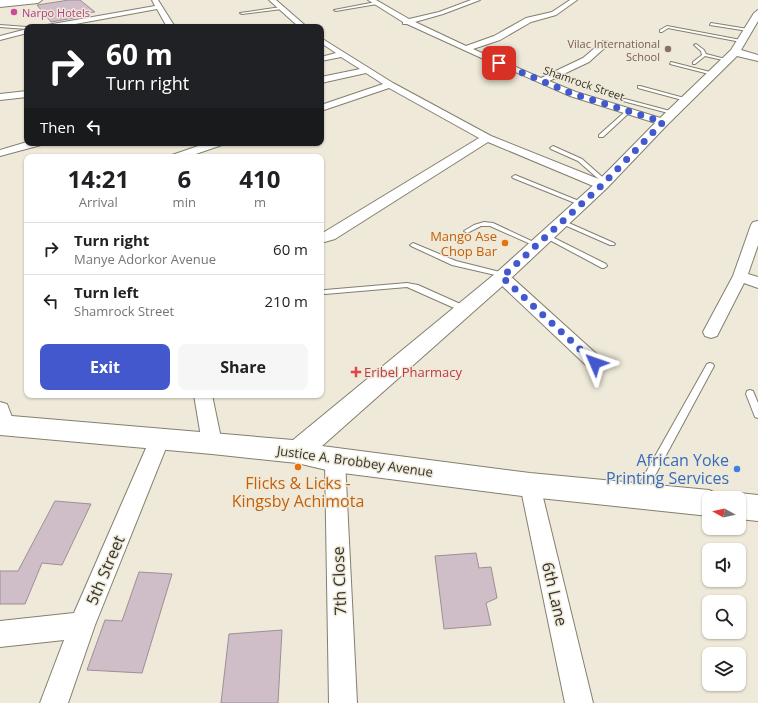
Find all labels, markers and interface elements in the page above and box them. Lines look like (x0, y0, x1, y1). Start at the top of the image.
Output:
place label: Narpo Hotels (22, 5, 90, 20)
marker: Narpo Hotels (9, 7, 19, 17)
text: 60 m (106, 35, 173, 73)
place label: Vilac International School (567, 36, 660, 64)
icon: right (40, 40, 92, 92)
marker: Vilac International School (663, 44, 673, 54)
pin (482, 46, 516, 80)
icon: arrive (488, 52, 510, 74)
street label: Shamrock Street (541, 62, 627, 104)
text: Turn right (106, 71, 189, 95)
icon: left (83, 116, 105, 138)
text: Then (40, 117, 75, 137)
text: 14:21 (67, 162, 129, 195)
text: 6 (177, 162, 191, 195)
text: 410 (239, 162, 281, 195)
text: Arrival (79, 193, 118, 211)
text: min (173, 193, 196, 211)
text: m (254, 193, 266, 211)
place label: Mango Ase Chop Bar (430, 227, 498, 260)
text: Turn right (74, 230, 149, 250)
icon: right (40, 238, 62, 260)
marker: Mango Ase Chop Bar (500, 238, 510, 248)
text: 60 m (273, 239, 308, 259)
text: Manye Adorkor Avenue (74, 250, 216, 268)
text: Turn left (74, 282, 139, 302)
icon: left (40, 290, 62, 312)
text: 210 m (264, 291, 308, 311)
text: Shamrock Street (74, 302, 174, 320)
position arrow (574, 342, 616, 384)
button: Exit (40, 344, 170, 390)
button: Share (178, 344, 308, 390)
place label: Eribel Pharmacy (364, 363, 463, 381)
marker: Eribel Pharmacy (351, 367, 361, 377)
street label: Justice A. Brobbey Avenue (274, 441, 434, 481)
place label: African Yoke Printing Services (606, 449, 729, 489)
marker: Flicks & Licks - Kingsby Achimota (293, 462, 303, 472)
marker: African Yoke Printing Services (732, 464, 742, 474)
place label: Flicks & Licks - Kingsby Achimota (232, 472, 364, 512)
north arrow (702, 491, 746, 535)
map controls (702, 491, 746, 691)
street label: 5th Street (81, 532, 130, 608)
button: sound (702, 543, 746, 587)
street label: 7th Close (327, 546, 351, 616)
street label: 6th Lane (537, 560, 573, 628)
button: search (702, 595, 746, 639)
button: layers (702, 647, 746, 691)

